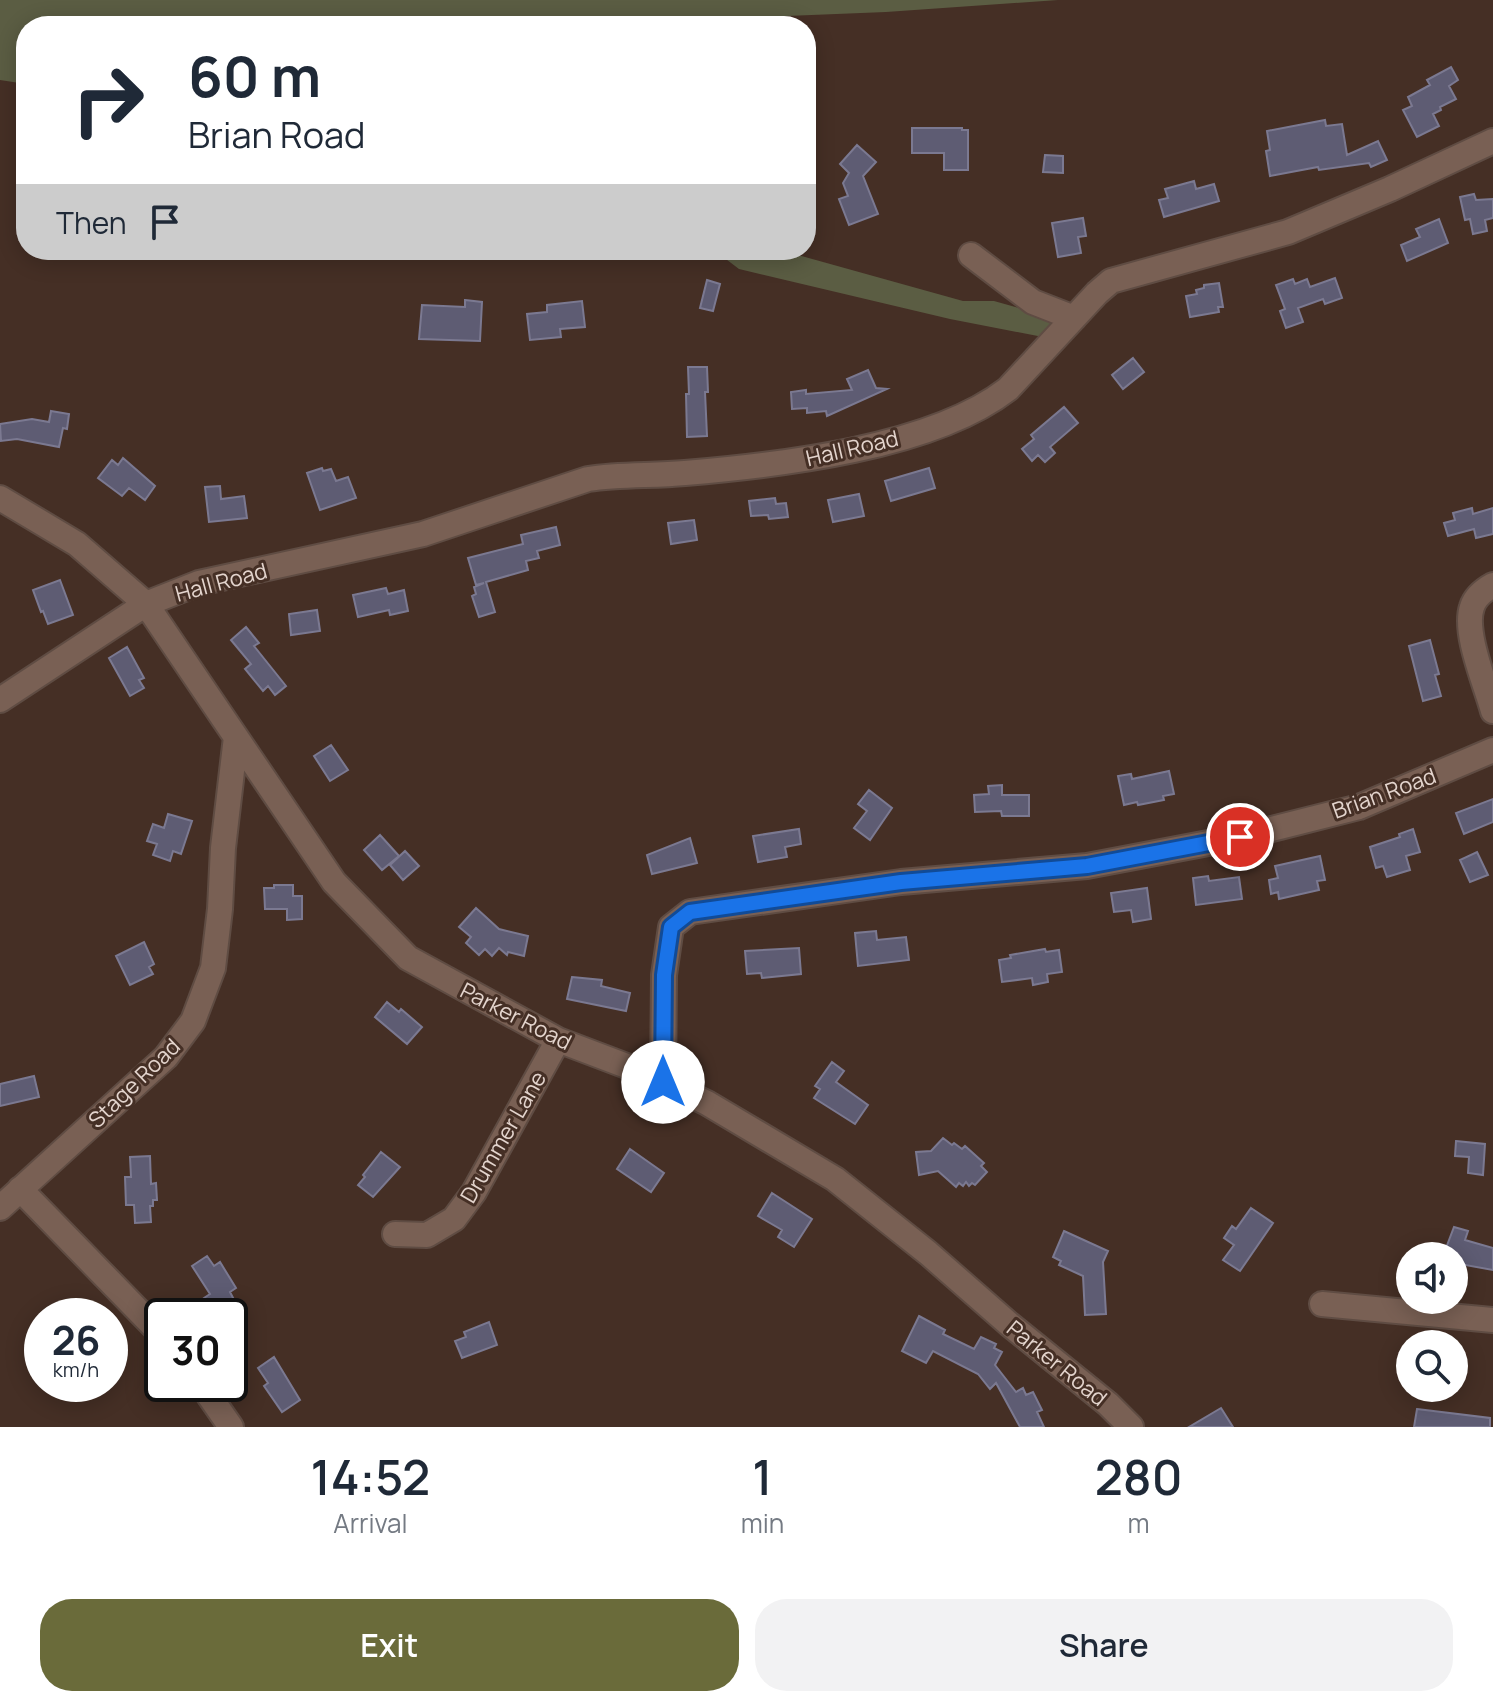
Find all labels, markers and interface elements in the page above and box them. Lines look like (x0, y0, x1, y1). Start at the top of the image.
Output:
text: 60 m (188, 37, 321, 114)
icon: right (56, 48, 160, 152)
text: Brian Road (188, 110, 365, 159)
icon: arrive (143, 200, 187, 244)
text: Then (56, 202, 127, 243)
street label: Hall Road (803, 423, 901, 473)
street label: Hall Road (172, 555, 270, 609)
street label: Brian Road (1328, 760, 1440, 826)
pin (1206, 803, 1274, 871)
icon: arrive (1218, 815, 1262, 859)
street label: Parker Road (455, 975, 577, 1057)
street label: Stage Road (81, 1032, 187, 1134)
position arrow (621, 1040, 705, 1124)
street label: Drummer Lane (453, 1066, 553, 1208)
map controls (1396, 1242, 1468, 1402)
button: sound (1396, 1242, 1468, 1314)
speed limit sign: 30 (144, 1298, 248, 1402)
text: 26 (52, 1312, 100, 1367)
street label: Parker Road (1001, 1313, 1113, 1413)
button: search (1396, 1330, 1468, 1402)
text: km/h (53, 1356, 99, 1383)
text: 14:52 (310, 1444, 430, 1509)
text: 1 (752, 1444, 773, 1509)
text: 280 (1095, 1444, 1183, 1509)
text: Arrival (333, 1505, 407, 1541)
text: min (741, 1505, 784, 1541)
text: m (1128, 1505, 1150, 1541)
button: Exit (40, 1599, 739, 1691)
button: Share (755, 1599, 1453, 1691)

